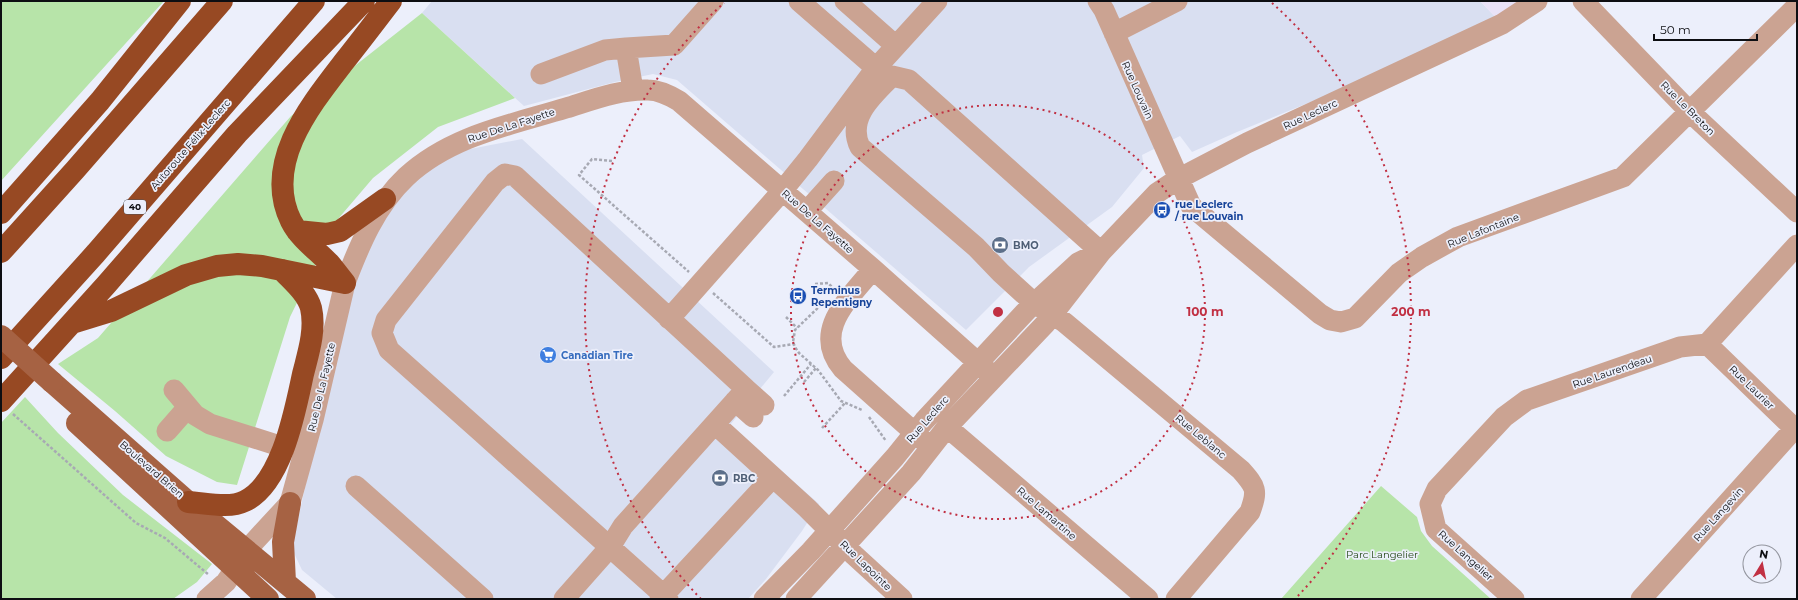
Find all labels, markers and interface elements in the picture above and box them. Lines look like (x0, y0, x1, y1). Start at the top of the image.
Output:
scale bar (1654, 16, 1757, 42)
text: 50 m (1660, 22, 1691, 37)
street label: Rue Louvain (1119, 59, 1156, 121)
street label: Rue Le Breton (1658, 78, 1718, 138)
street label: Autoroute Félix-Leclerc (148, 96, 233, 192)
street label: Rue Leclerc (1281, 96, 1340, 133)
street label: Rue De La Fayette (466, 105, 556, 146)
street label: Rue De La Fayette (779, 187, 856, 256)
place label: rue Leclerc / rue Louvain (1174, 198, 1243, 223)
road number: 40 (124, 200, 146, 214)
bus stop icon: rue Leclerc / rue Louvain (1152, 200, 1172, 220)
street label: Rue Lafontaine (1446, 210, 1521, 251)
bank icon: BMO (990, 235, 1010, 255)
place label: BMO (1013, 239, 1039, 252)
place label: Terminus Repentigny (811, 284, 873, 309)
bus stop icon: Terminus Repentigny (788, 286, 808, 306)
text: 100 m (1187, 304, 1223, 319)
text: 200 m (1391, 304, 1431, 319)
centre of rings (991, 305, 1005, 319)
street label: Rue De La Fayette (305, 341, 338, 433)
supermarket icon: Canadian Tire (538, 345, 558, 365)
place label: Canadian Tire (561, 349, 633, 362)
street label: Rue Laurendeau (1571, 352, 1654, 391)
street label: Rue Laurier (1726, 363, 1777, 412)
street label: Rue Leclerc (903, 393, 952, 446)
street label: Rue Leblanc (1173, 411, 1229, 462)
street label: Boulevard Brien (117, 438, 186, 501)
bank icon: RBC (710, 468, 730, 488)
place label: RBC (733, 472, 756, 485)
street label: Rue Lamartine (1014, 484, 1079, 543)
street label: Rue Langevin (1691, 484, 1746, 544)
street label: Rue Langelier (1435, 527, 1496, 583)
street label: Rue Lapointe (837, 537, 894, 593)
north arrow (1742, 544, 1782, 584)
text: N (1758, 546, 1769, 562)
park label: Parc Langelier (1346, 548, 1418, 561)

